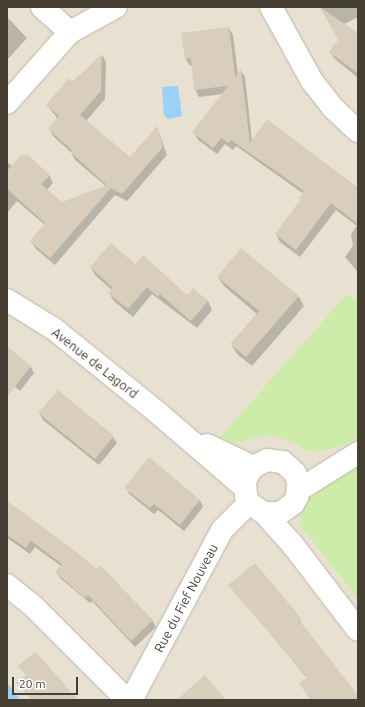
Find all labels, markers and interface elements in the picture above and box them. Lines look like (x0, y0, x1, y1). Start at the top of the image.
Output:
street label: Avenue de Lagord (49, 324, 141, 402)
street label: Rue du Fief Nouveau (151, 541, 221, 655)
scale bar (14, 669, 80, 695)
text: 20 m (19, 677, 46, 690)

